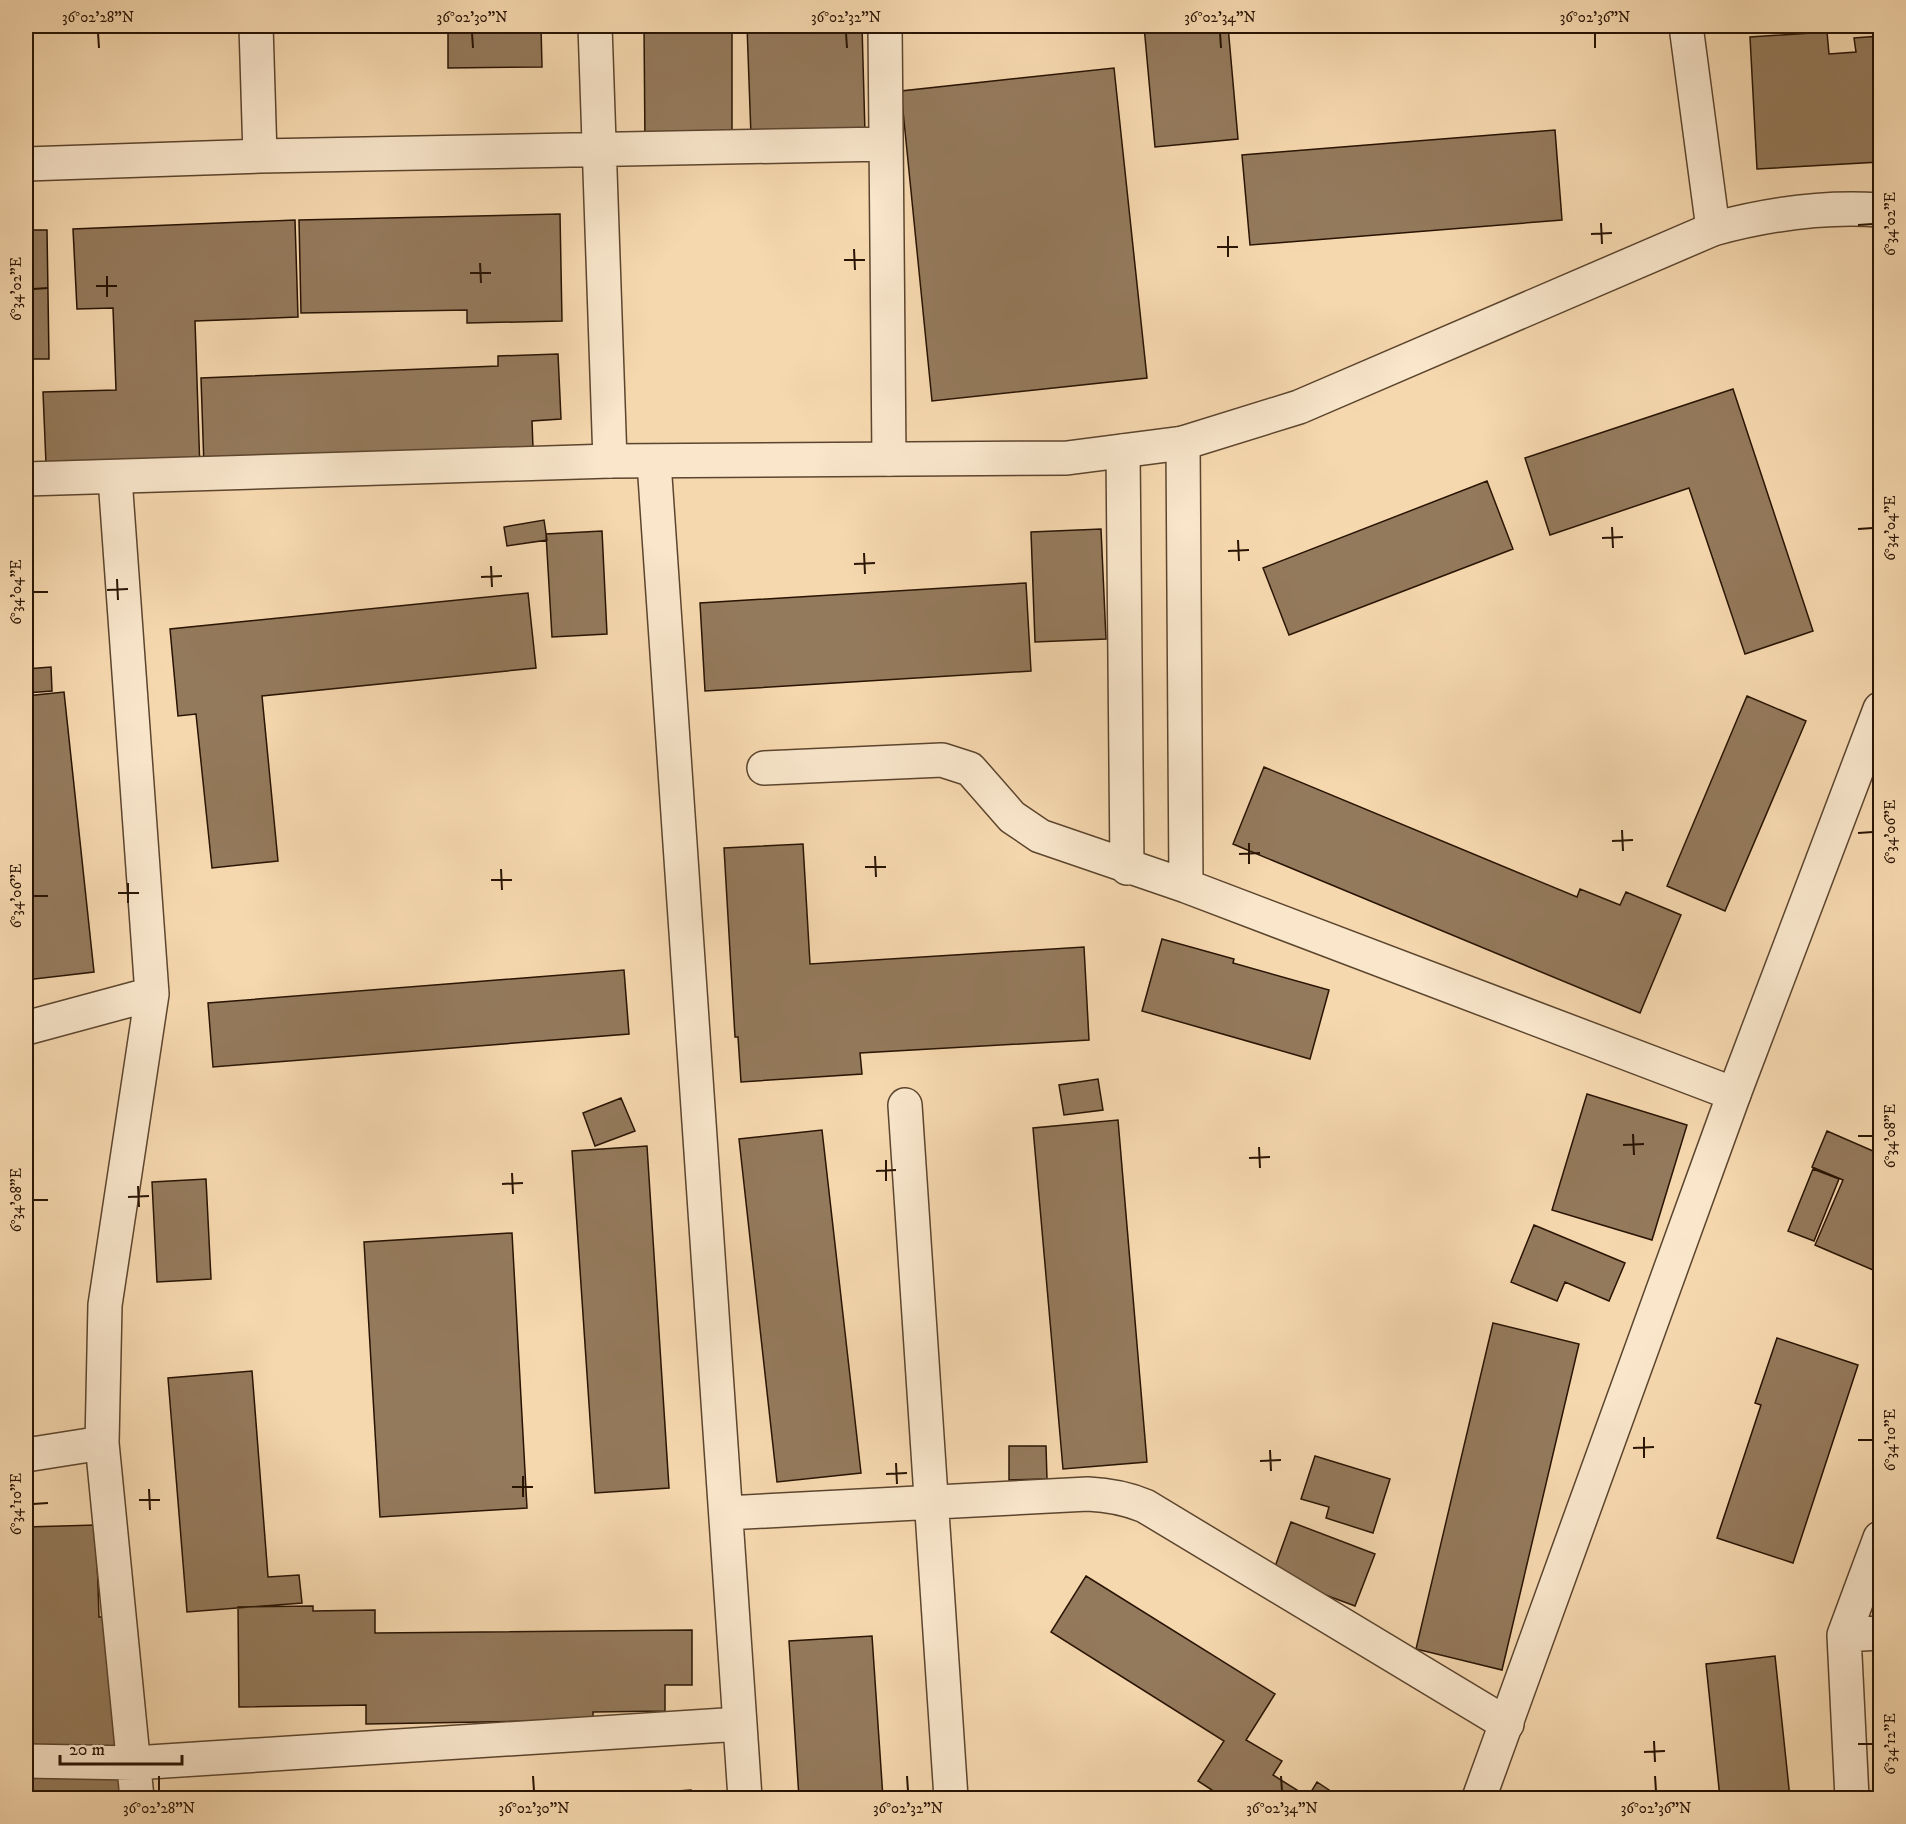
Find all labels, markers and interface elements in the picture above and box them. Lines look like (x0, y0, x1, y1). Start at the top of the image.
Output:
text: 36°02'28"N (62, 8, 134, 27)
text: 36°02'30"N (437, 8, 507, 27)
text: 36°02'32"N (811, 8, 881, 27)
text: 36°02'34"N (1184, 8, 1256, 27)
text: 36°02'36"N (1560, 8, 1630, 27)
text: 6°34'02"E (1881, 192, 1900, 256)
text: 6°34'02"E (7, 257, 26, 321)
text: 6°34'04"E (1881, 495, 1900, 561)
text: 6°34'04"E (7, 559, 26, 625)
text: 6°34'06"E (1881, 799, 1900, 864)
text: 6°34'06"E (7, 863, 26, 928)
text: 6°34'08"E (1881, 1103, 1900, 1168)
text: 6°34'08"E (7, 1167, 26, 1232)
text: 6°34'10"E (1881, 1408, 1900, 1471)
text: 6°34'10"E (7, 1472, 26, 1535)
text: 6°34'12"E (1881, 1713, 1900, 1775)
scale bar (60, 1728, 182, 1766)
text: 20 m (69, 1739, 105, 1761)
text: 36°02'28"N (123, 1799, 195, 1818)
text: 36°02'30"N (499, 1799, 569, 1818)
text: 36°02'32"N (873, 1799, 943, 1818)
text: 36°02'34"N (1246, 1799, 1318, 1818)
text: 36°02'36"N (1621, 1799, 1691, 1818)

